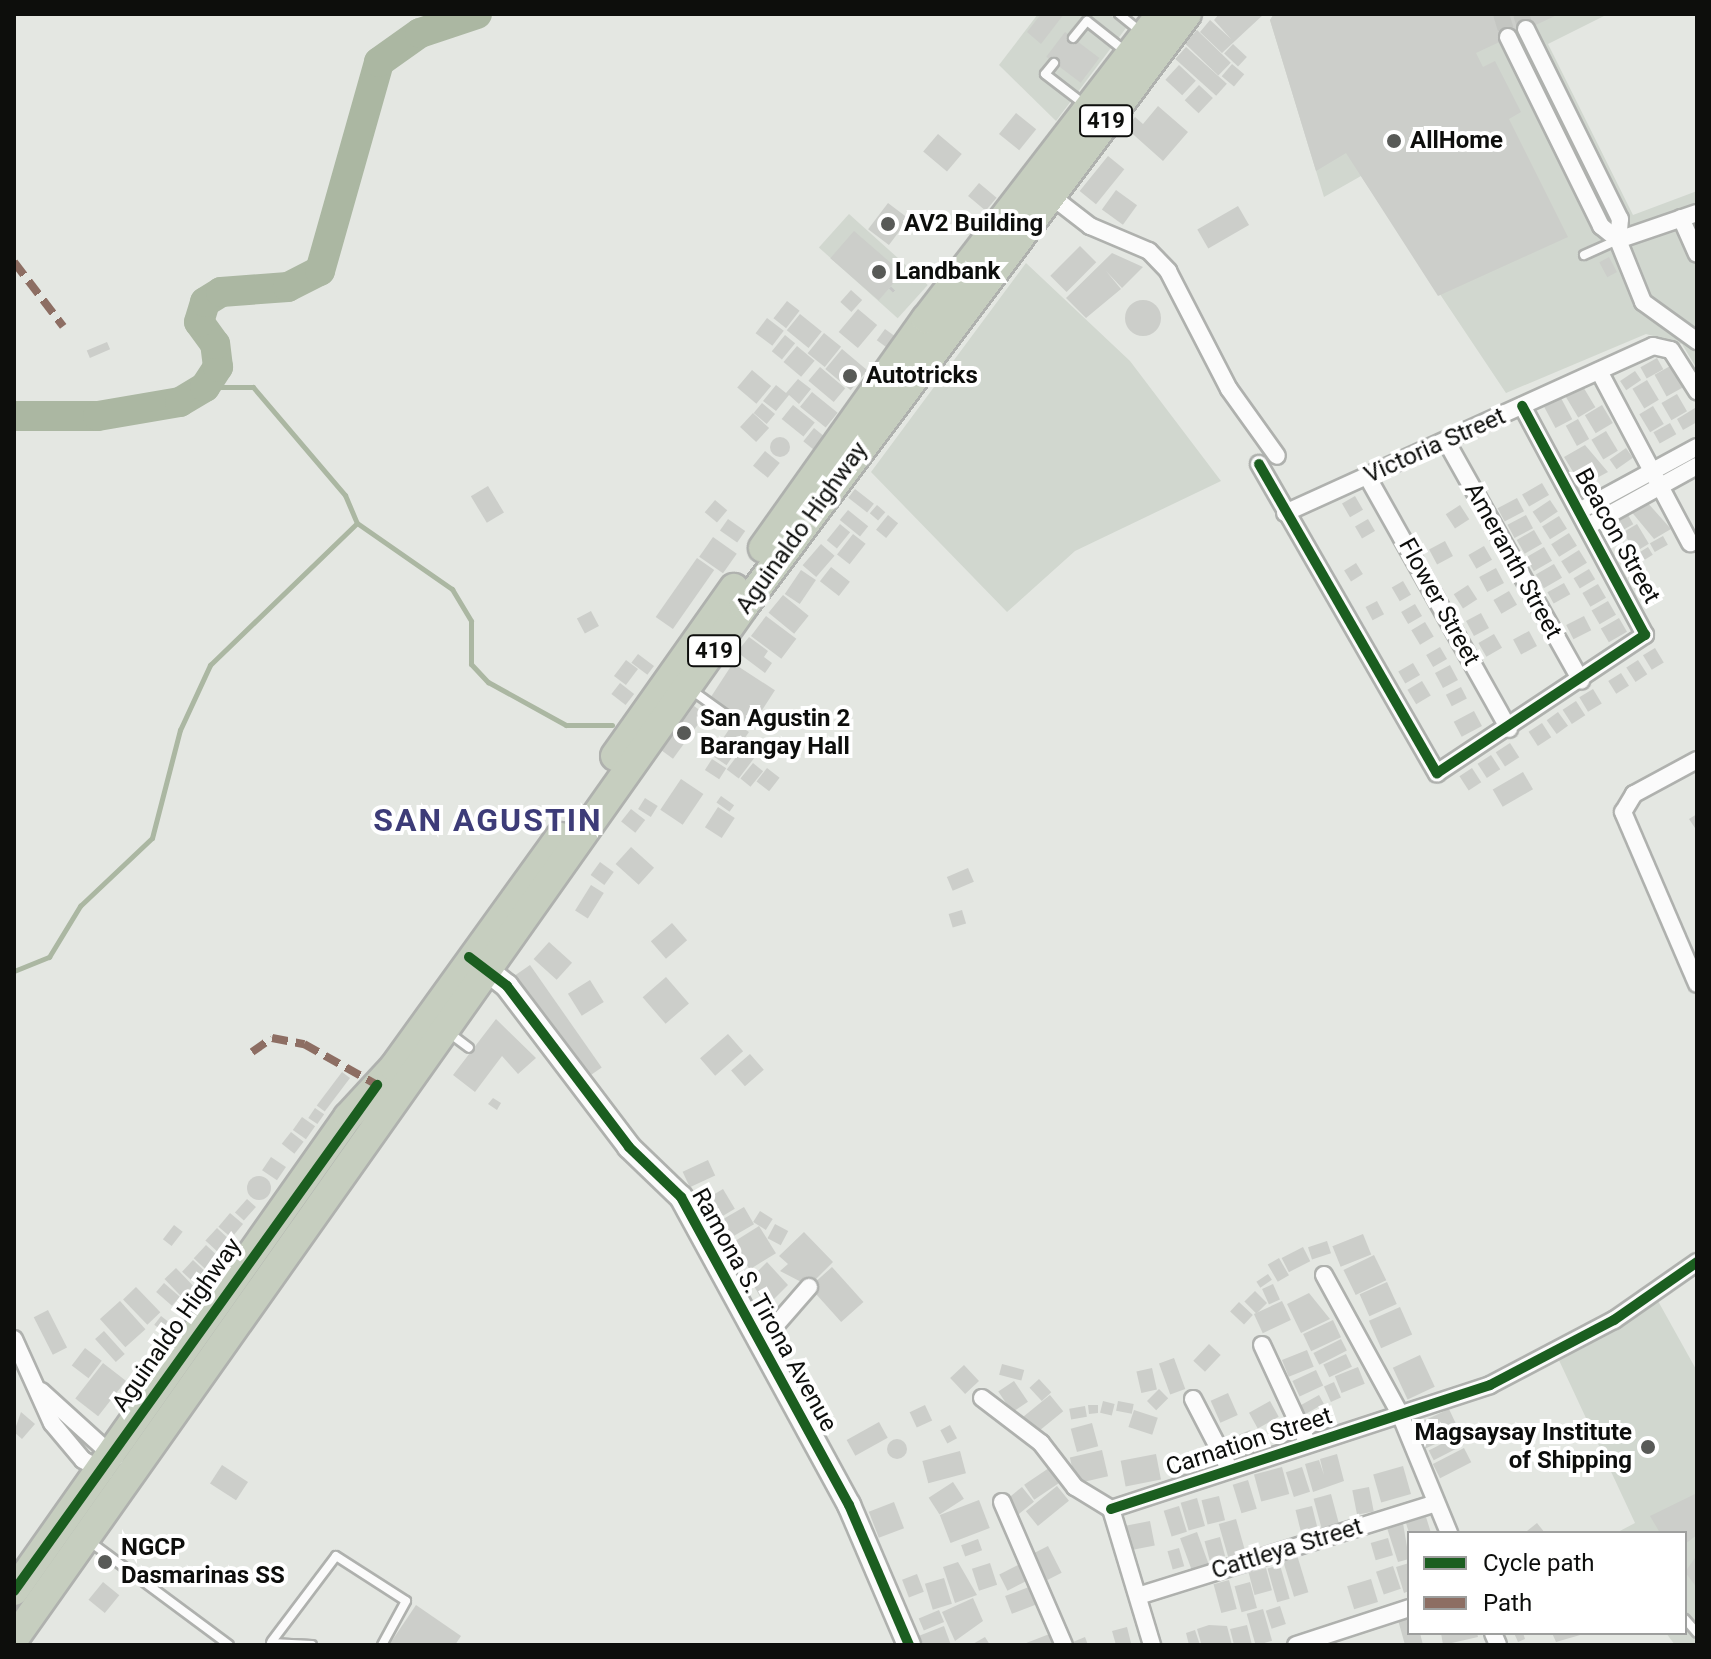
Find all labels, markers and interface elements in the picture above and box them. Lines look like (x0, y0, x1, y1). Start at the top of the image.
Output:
road number: 419 (1078, 103, 1134, 139)
place label: AllHome (1410, 127, 1503, 155)
marker: AllHome (1385, 132, 1403, 150)
place label: AV2 Building (904, 210, 1043, 238)
marker: AV2 Building (879, 215, 897, 233)
place label: Landbank (895, 258, 1000, 286)
marker: Landbank (870, 263, 888, 281)
place label: Autotricks (866, 362, 978, 390)
marker: Autotricks (841, 367, 859, 385)
street label: Victoria Street (1360, 402, 1510, 490)
street label: Aguinaldo Highway (730, 436, 874, 620)
street label: Beacon Street (1568, 464, 1666, 608)
street label: Ameranth Street (1458, 478, 1568, 644)
street label: Flower Street (1392, 533, 1486, 671)
road number: 419 (686, 633, 742, 669)
place label: San Agustin 2 Barangay Hall (700, 705, 850, 761)
marker: San Agustin 2 Barangay Hall (675, 724, 693, 742)
district label: SAN AGUSTIN (373, 801, 603, 839)
street label: Ramona S. Tirona Avenue (685, 1183, 843, 1437)
street label: Aguinaldo Highway (106, 1233, 248, 1417)
street label: Carnation Street (1162, 1402, 1336, 1482)
place label: Magsaysay Institute of Shipping (1414, 1419, 1632, 1475)
marker: Magsaysay Institute of Shipping (1639, 1438, 1657, 1456)
street label: Cattleya Street (1208, 1512, 1366, 1586)
legend (1407, 1531, 1687, 1635)
place label: NGCP Dasmarinas SS (121, 1534, 285, 1590)
text: Cycle path (1483, 1549, 1595, 1577)
marker: NGCP Dasmarinas SS (96, 1553, 114, 1571)
text: Path (1483, 1589, 1532, 1617)

